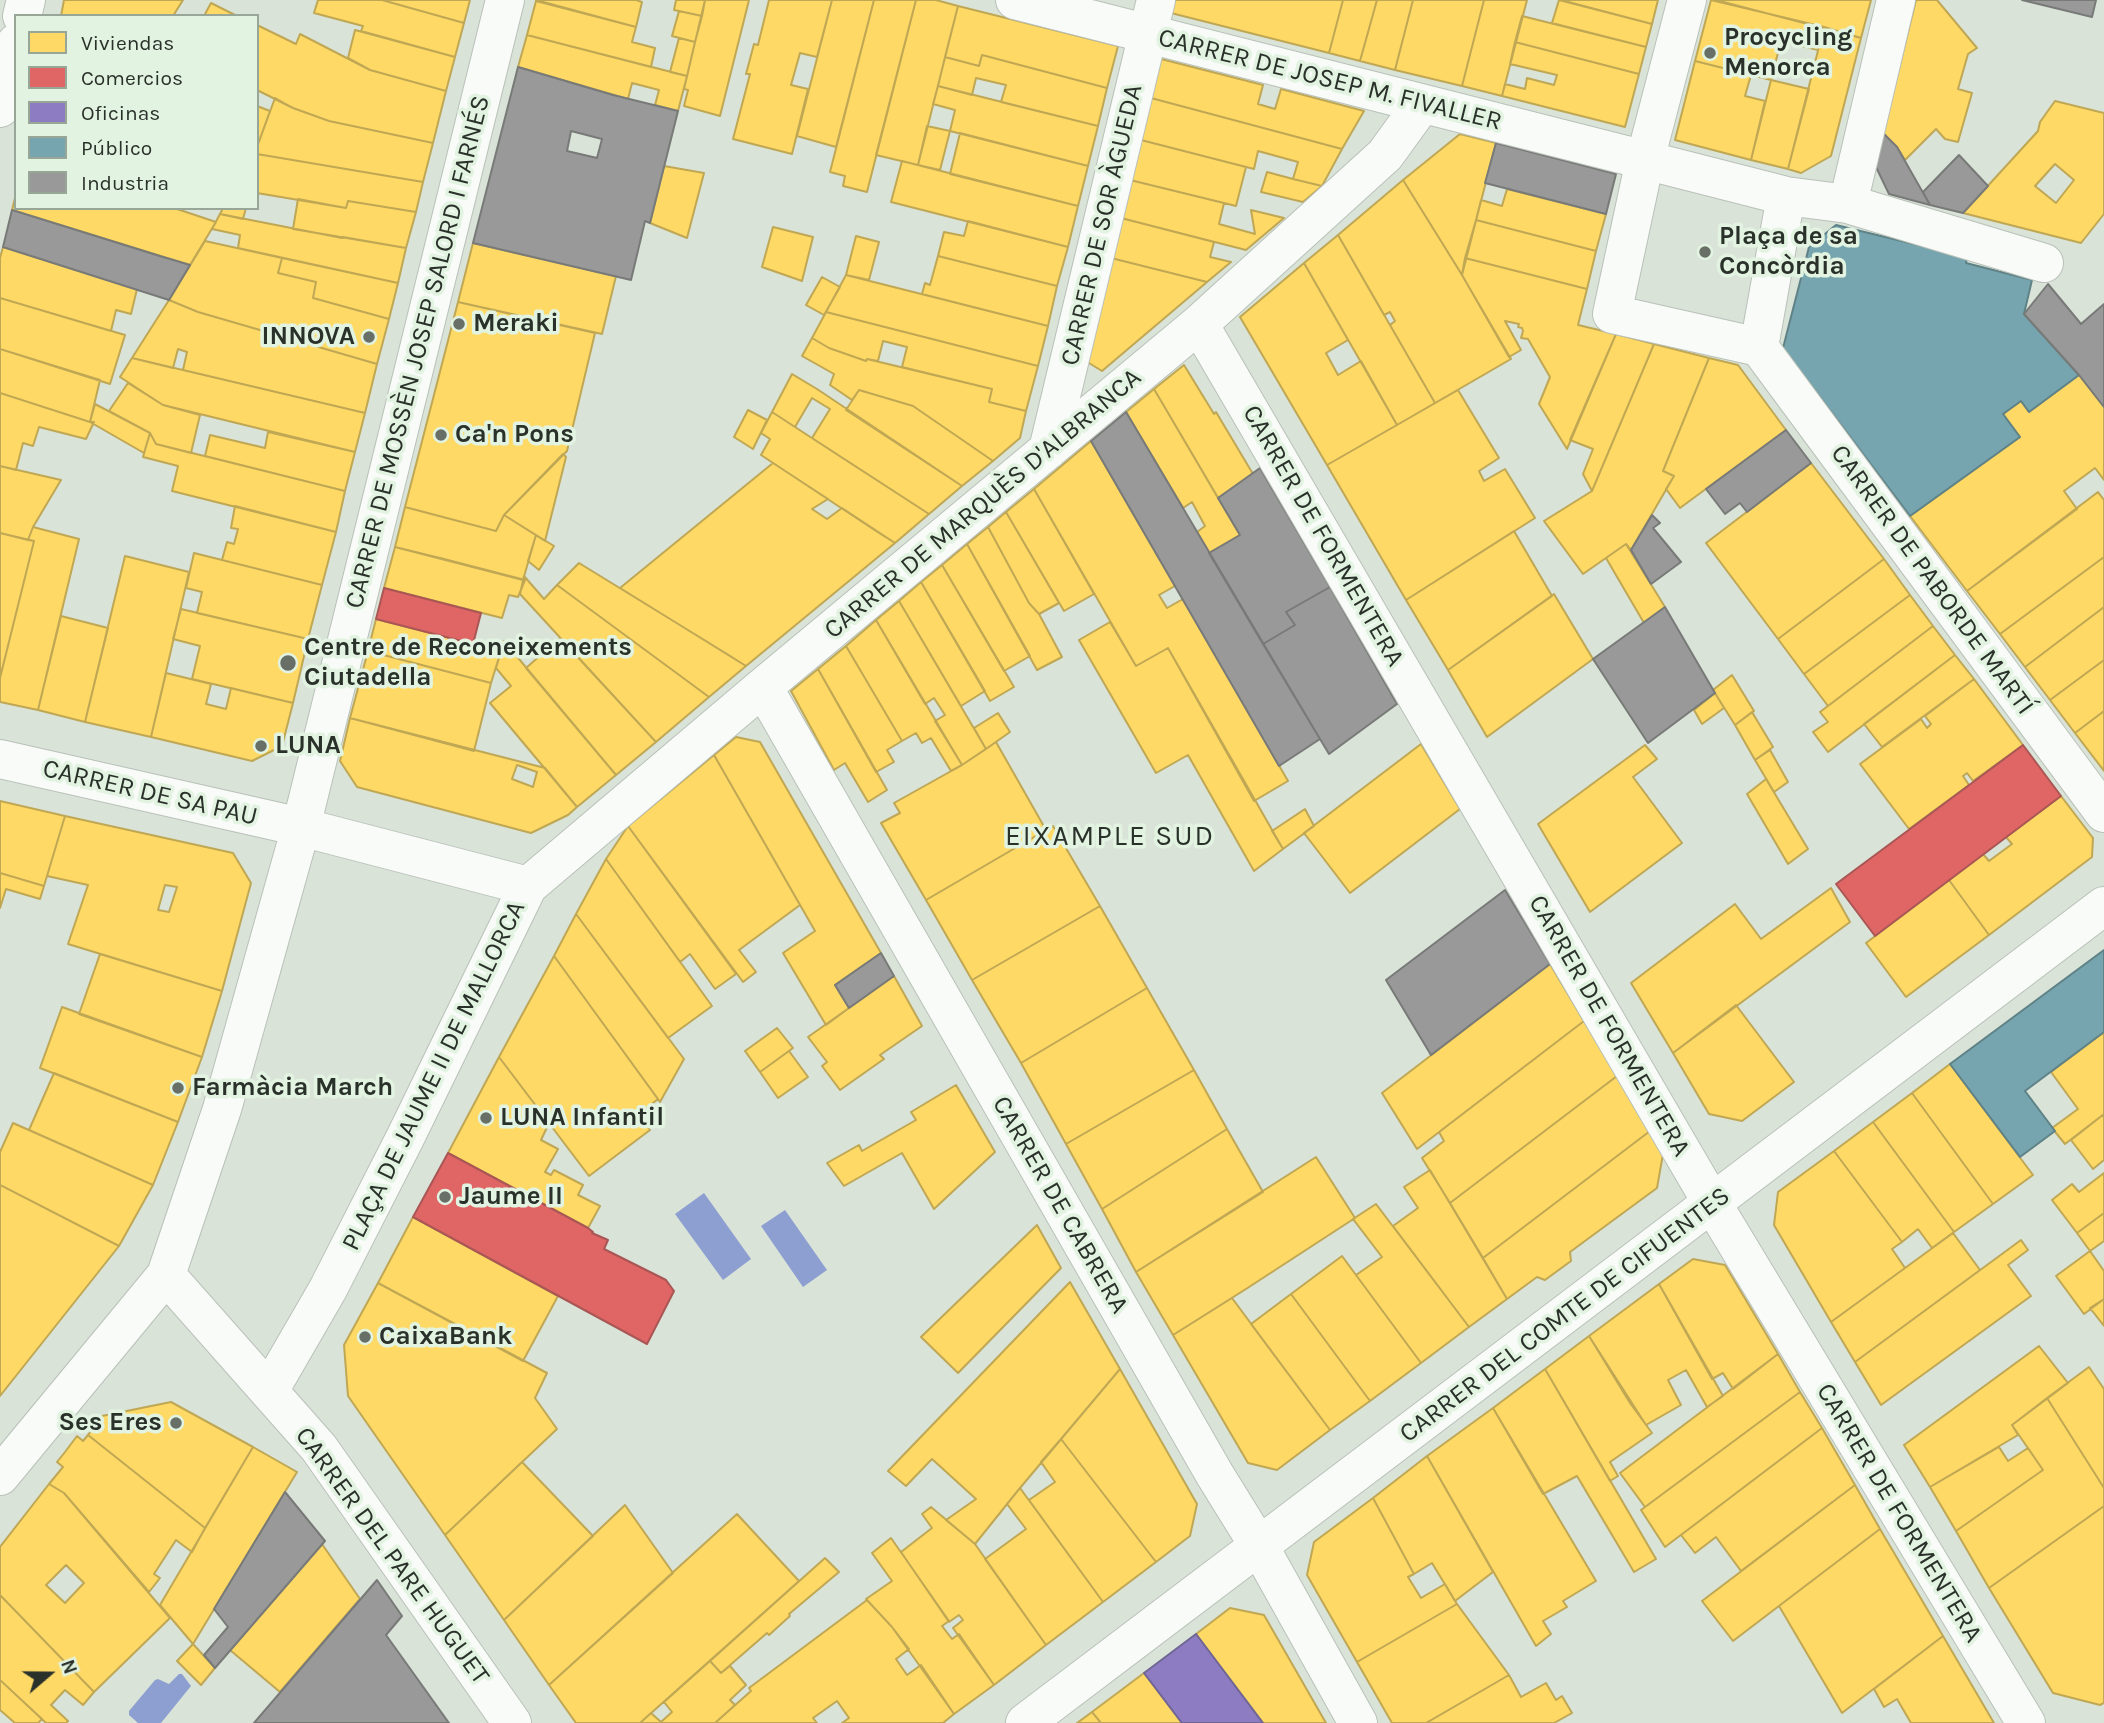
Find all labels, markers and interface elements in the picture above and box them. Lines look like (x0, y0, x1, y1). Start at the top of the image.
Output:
legend (14, 14, 259, 210)
street label: CARRER DE JOSEP M. FIVALLER (1155, 22, 1505, 138)
place label: Procycling Menorca (1724, 22, 1852, 84)
text: Viviendas (81, 31, 174, 55)
marker: Procycling Menorca (1702, 45, 1718, 61)
text: Comercios (81, 66, 183, 90)
street label: CARRER DE SOR ÀGUEDA (1054, 81, 1150, 369)
street label: CARRER DE MOSSÈN JOSEP SALORD I FARNÉS (339, 92, 497, 612)
text: Oficinas (81, 101, 160, 125)
text: Público (81, 136, 152, 160)
text: Industria (81, 171, 169, 195)
place label: Plaça de sa Concòrdia (1719, 221, 1858, 282)
marker: Plaça de sa Concòrdia (1697, 244, 1713, 260)
place label: Meraki (473, 308, 559, 340)
marker: Meraki (451, 316, 467, 332)
place label: INNOVA (262, 321, 355, 353)
marker: INNOVA (361, 329, 377, 345)
street label: CARRER DE MARQUÈS D'ALBRANCA (818, 362, 1148, 646)
street label: CARRER DE FORMENTERA (1235, 400, 1411, 672)
place label: Ca'n Pons (455, 419, 574, 451)
marker: Ca'n Pons (433, 427, 449, 443)
street label: CARRER DE PABORDE MARTÍ (1824, 439, 2040, 721)
place label: Centre de Reconeixements Ciutadella (304, 632, 632, 694)
marker: Centre de Reconeixements Ciutadella (278, 653, 298, 673)
place label: LUNA (275, 730, 341, 762)
marker: LUNA (253, 738, 269, 754)
street label: CARRER DE SA PAU (40, 753, 260, 833)
district label: EIXAMPLE SUD (1006, 820, 1214, 854)
street label: CARRER DE FORMENTERA (1521, 890, 1697, 1162)
street label: PLAÇA DE JAUME II DE MALLORCA (336, 896, 532, 1256)
place label: Farmàcia March (192, 1072, 393, 1104)
marker: Farmàcia March (170, 1080, 186, 1096)
street label: CARRER DE CABRERA (985, 1091, 1135, 1319)
place label: LUNA Infantil (500, 1102, 664, 1134)
marker: LUNA Infantil (478, 1110, 494, 1126)
street label: CARRER DEL COMTE DE CIFUENTES (1394, 1180, 1736, 1450)
place label: Jaume II (459, 1181, 563, 1213)
marker: Jaume II (437, 1189, 453, 1205)
place label: CaixaBank (379, 1321, 512, 1353)
marker: CaixaBank (357, 1329, 373, 1345)
street label: CARRER DE FORMENTERA (1809, 1378, 1989, 1648)
place label: Ses Eres (58, 1407, 162, 1439)
marker: Ses Eres (168, 1415, 184, 1431)
street label: CARRER DEL PARE HUGUET (288, 1421, 496, 1691)
north arrow (14, 1639, 84, 1709)
text: N (56, 1657, 81, 1677)

